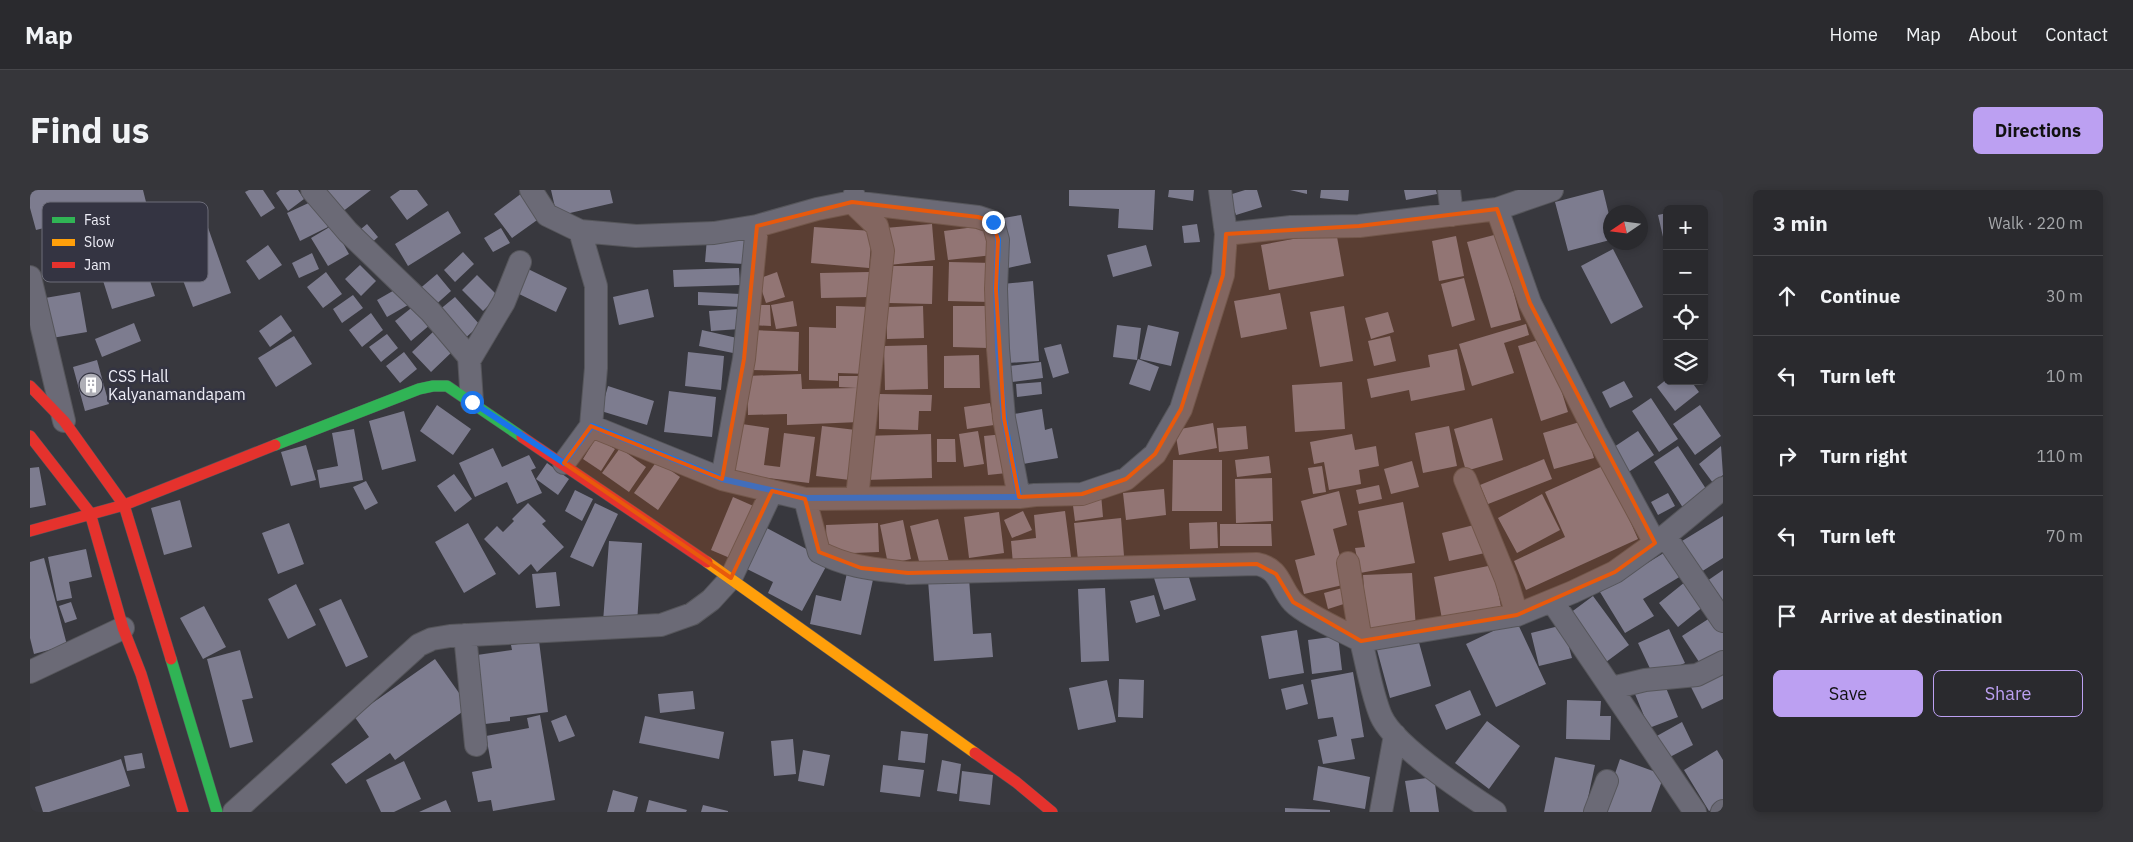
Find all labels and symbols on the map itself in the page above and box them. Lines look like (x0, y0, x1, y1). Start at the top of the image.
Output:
legend (42, 202, 208, 282)
north arrow (1603, 205, 1648, 250)
text: Fast (84, 211, 110, 229)
route end (982, 211, 1005, 234)
text: Slow (84, 233, 115, 251)
text: Jam (84, 256, 111, 274)
place label: CSS Hall Kalyanamandapam (108, 366, 246, 404)
building icon: CSS Hall Kalyanamandapam (78, 372, 104, 398)
route start (461, 391, 484, 414)

